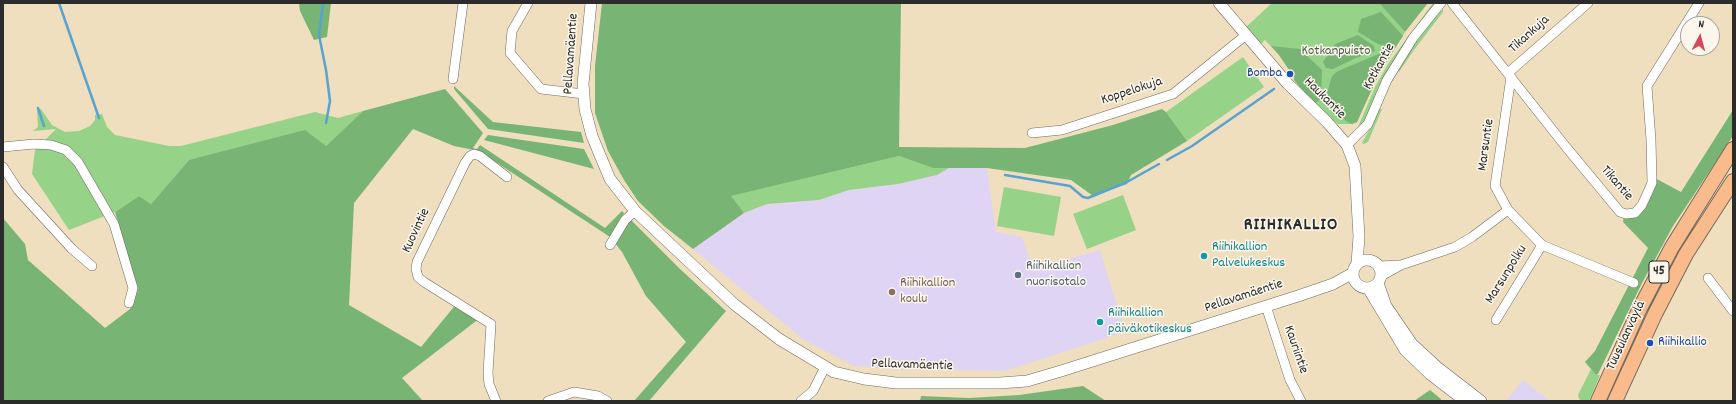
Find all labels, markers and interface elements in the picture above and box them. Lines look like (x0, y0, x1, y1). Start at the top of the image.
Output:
street label: Tikankuja (1506, 12, 1554, 58)
street label: Pellavamäentie (561, 13, 583, 95)
north arrow (1680, 16, 1720, 56)
text: N (1698, 17, 1705, 33)
street label: Kotkantie (1360, 41, 1400, 93)
park label: Kotkanpuisto (1302, 44, 1370, 60)
place label: Bomba (1247, 66, 1282, 82)
marker: Bomba (1285, 69, 1295, 79)
street label: Koppelokuja (1099, 74, 1165, 110)
street label: Haukantie (1300, 75, 1348, 123)
street label: Marsuntie (1475, 118, 1499, 172)
street label: Tikantie (1596, 163, 1636, 205)
street label: Kuovintie (399, 206, 435, 256)
district label: RIIHIKALLIO (1244, 216, 1338, 238)
place label: Riihikallion Palvelukeskus (1212, 240, 1285, 272)
street label: Marsunpolku (1482, 242, 1532, 308)
marker: Riihikallion Palvelukeskus (1199, 251, 1209, 261)
place label: Riihikallion nuorisotalo (1026, 259, 1086, 292)
road number: 45 (1649, 261, 1669, 283)
marker: Riihikallion nuorisotalo (1013, 270, 1023, 280)
place label: Riihikallion koulu (900, 276, 955, 308)
street label: Pellavamäentie (1203, 276, 1285, 318)
marker: Riihikallion koulu (887, 287, 897, 297)
street label: Tuusulanväylä (1604, 299, 1650, 373)
place label: Riihikallion päiväkotikeskus (1108, 306, 1192, 338)
marker: Riihikallion päiväkotikeskus (1095, 317, 1105, 327)
street label: Kauriintie (1279, 324, 1311, 376)
place label: Riihikallio (1658, 335, 1707, 351)
marker: Riihikallio (1645, 338, 1655, 348)
street label: Pellavamäentie (871, 356, 953, 376)

